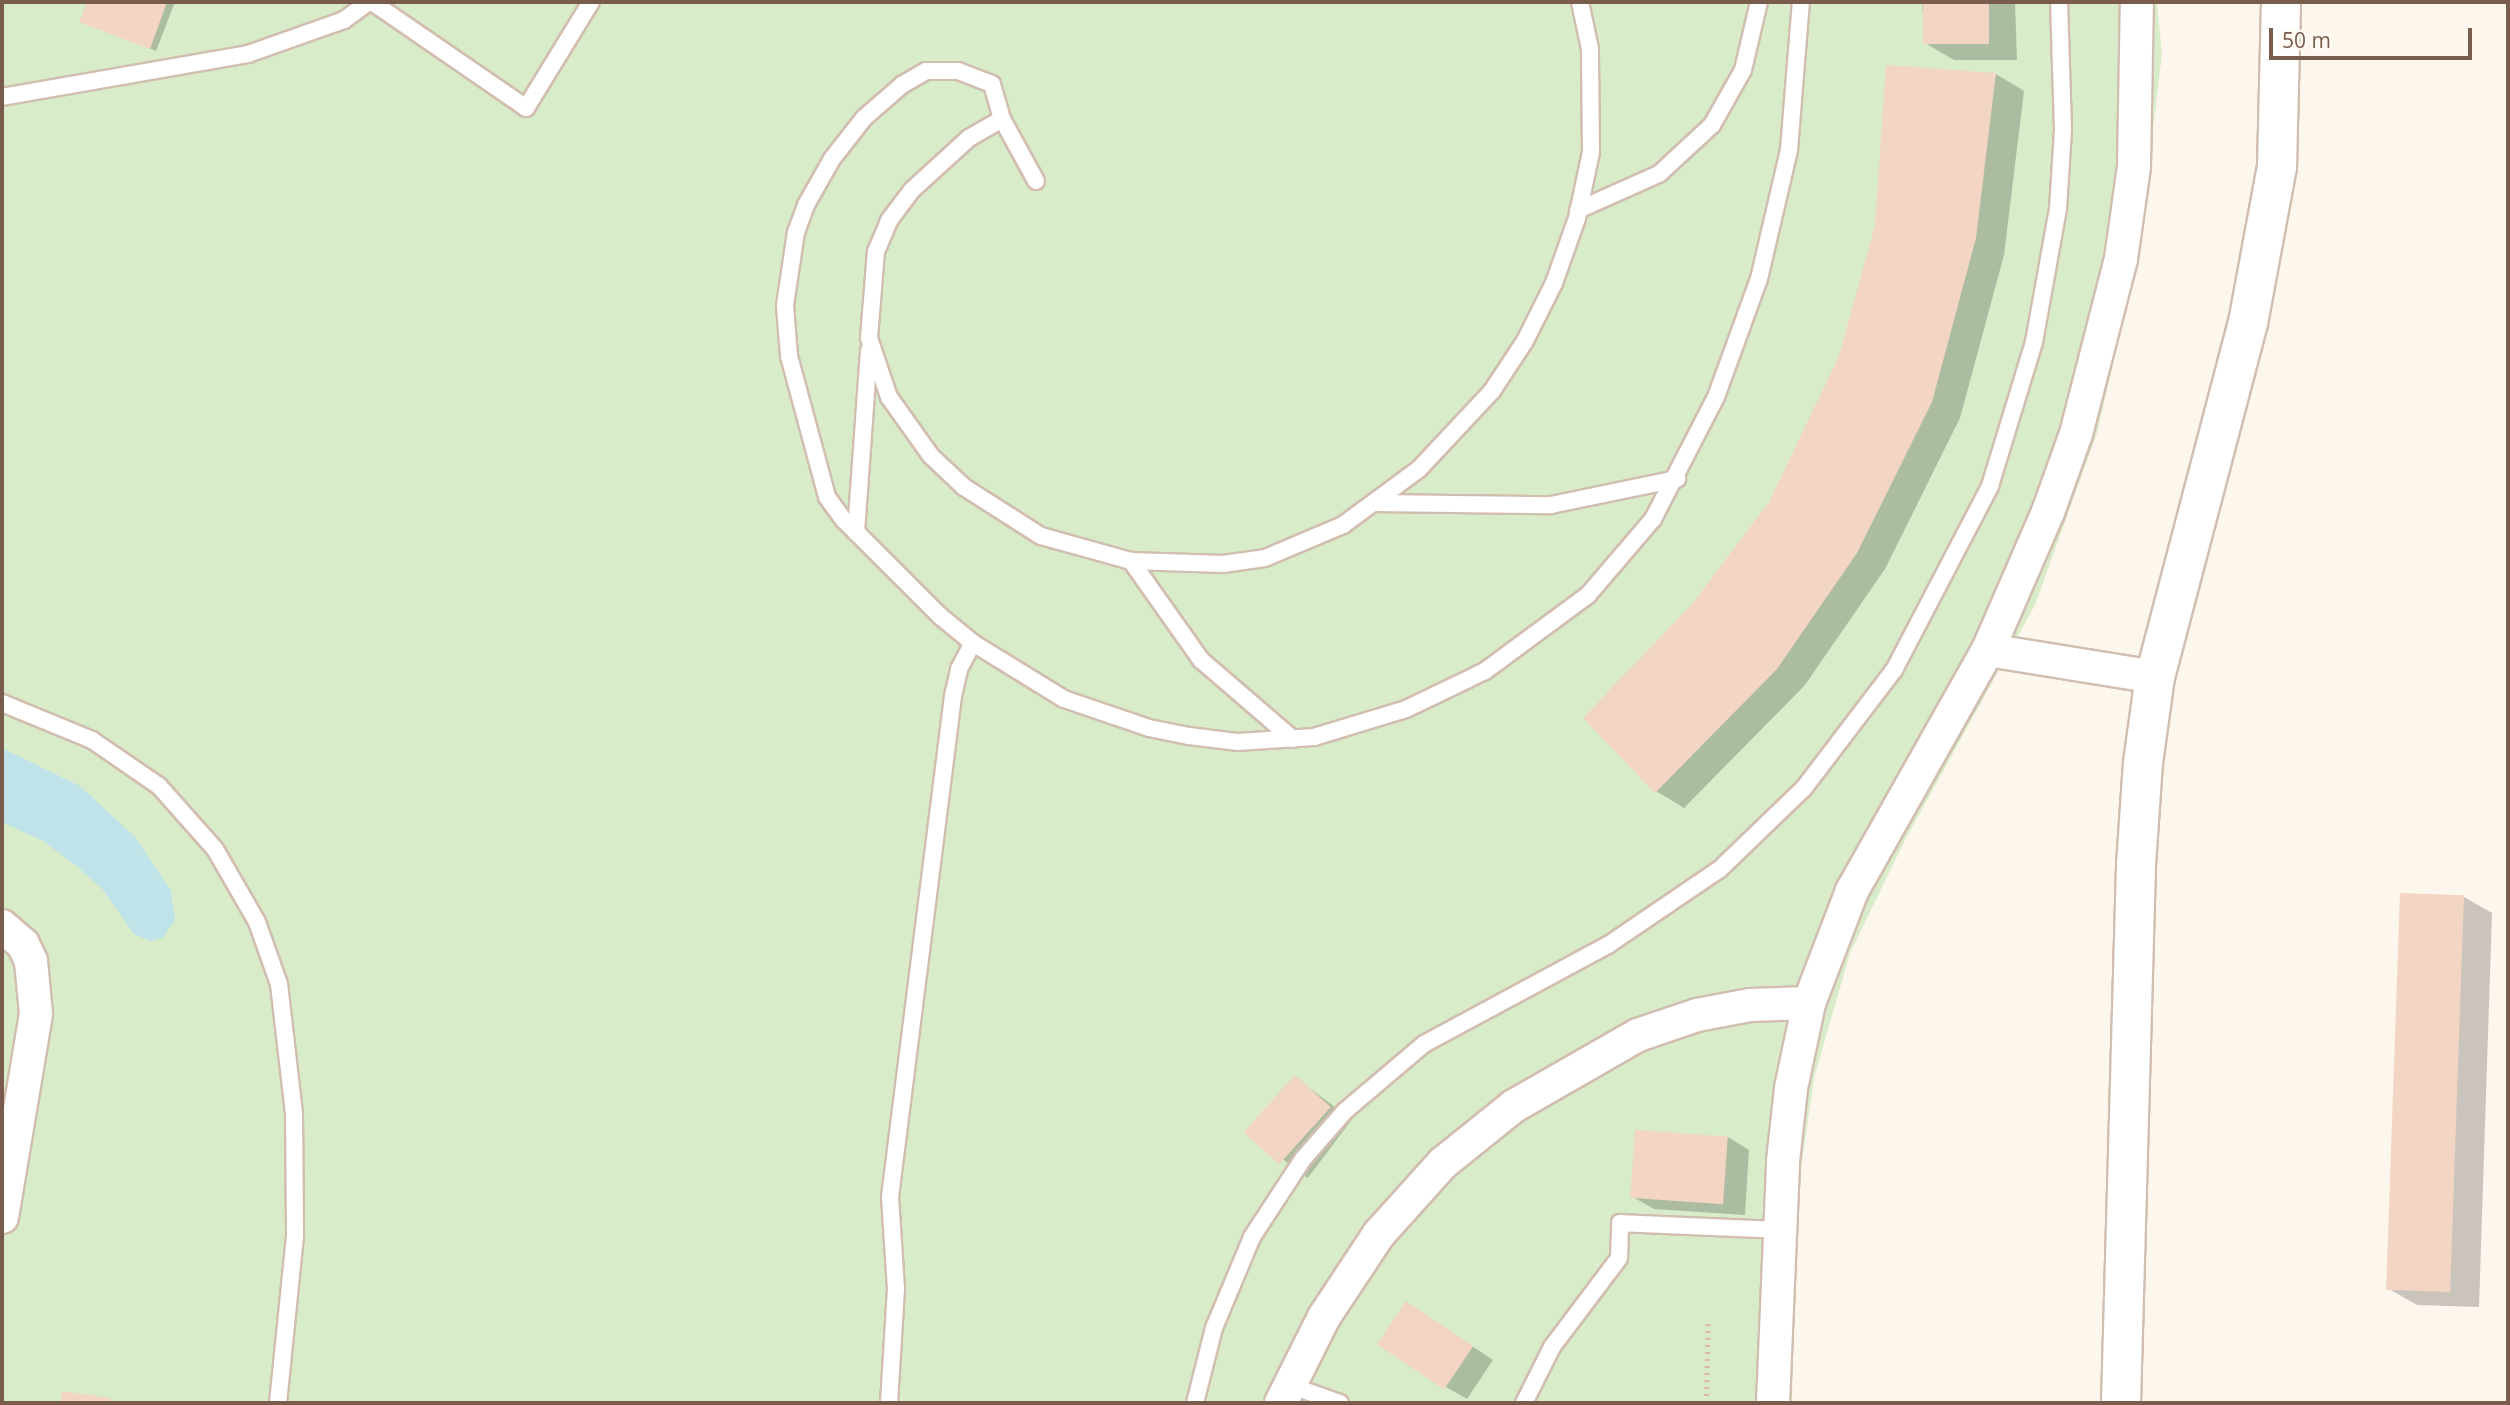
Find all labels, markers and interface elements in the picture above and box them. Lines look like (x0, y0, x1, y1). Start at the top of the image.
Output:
scale bar (2272, 14, 2475, 58)
text: 50 m (2282, 26, 2331, 54)

